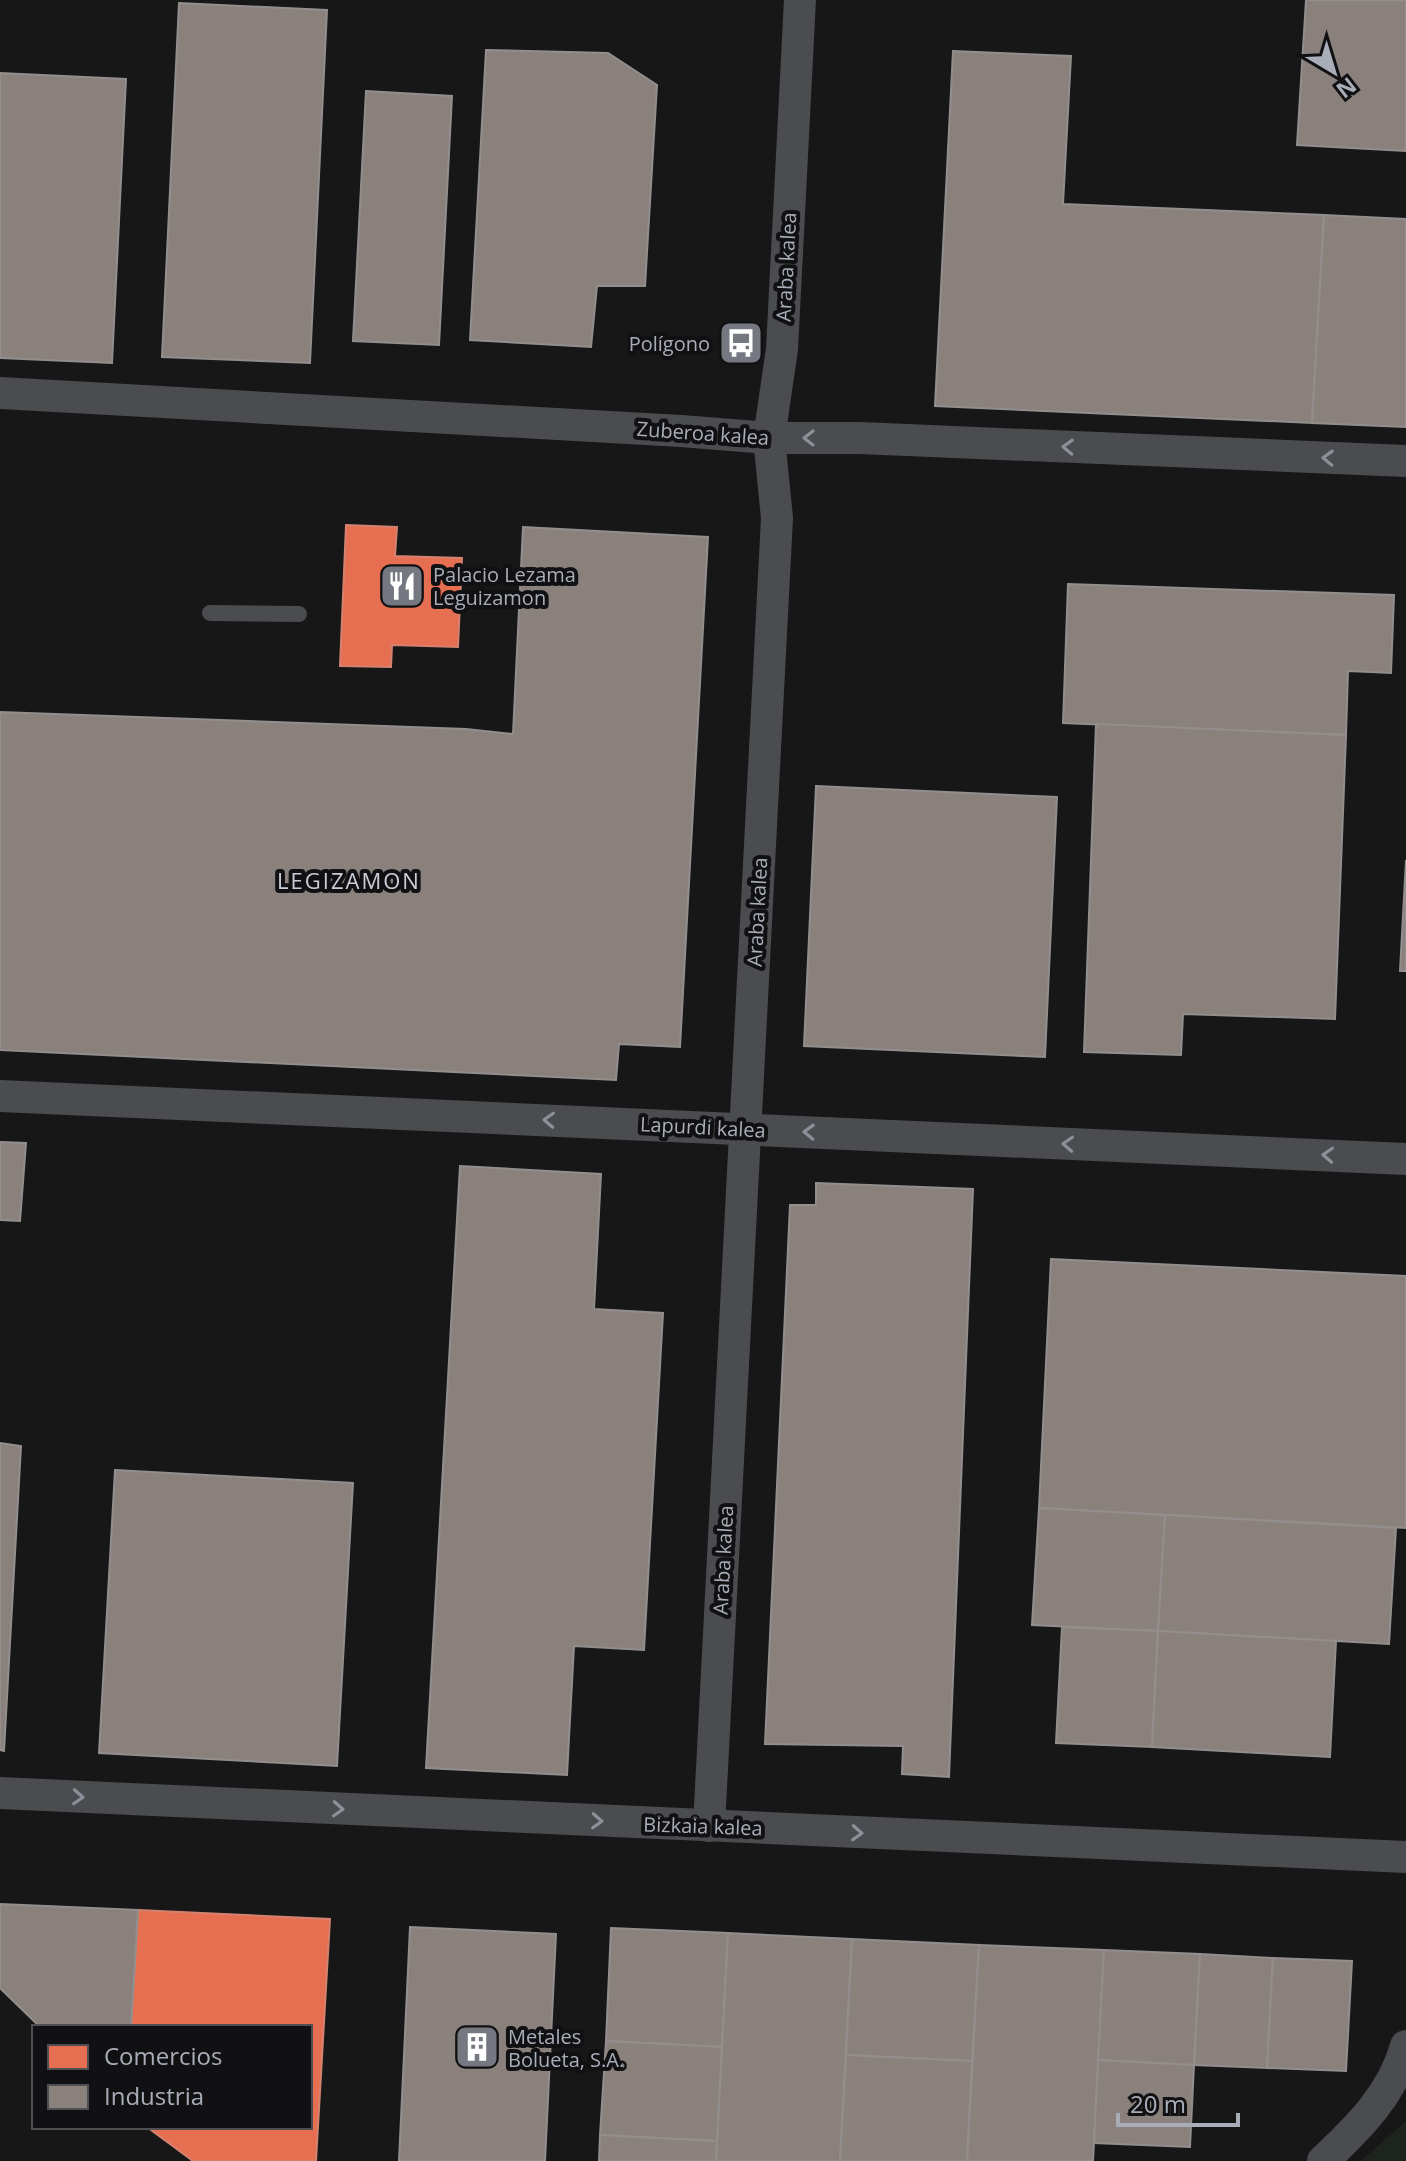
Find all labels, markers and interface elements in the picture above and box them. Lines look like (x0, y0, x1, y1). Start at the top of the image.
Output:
north arrow (1294, 32, 1374, 112)
text: N (1331, 71, 1363, 106)
street label: Araba kalea (770, 212, 802, 322)
bus stop icon: Polígono (717, 319, 765, 367)
place label: Polígono (629, 330, 710, 357)
street label: Zuberoa kalea (636, 415, 770, 451)
one-way arrow (802, 429, 815, 447)
one-way arrow (1061, 438, 1074, 455)
one-way arrow (1321, 449, 1334, 466)
place label: Palacio Lezama Leguizamon (433, 561, 576, 611)
restaurant icon: Palacio Lezama Leguizamon (378, 562, 426, 610)
street label: Araba kalea (741, 857, 773, 967)
district label: LEGIZAMON (277, 865, 421, 895)
street label: Lapurdi kalea (640, 1110, 766, 1144)
one-way arrow (542, 1112, 555, 1129)
one-way arrow (802, 1124, 815, 1141)
one-way arrow (1061, 1135, 1074, 1152)
one-way arrow (1321, 1147, 1334, 1164)
street label: Araba kalea (707, 1505, 739, 1615)
one-way arrow (72, 1788, 85, 1805)
one-way arrow (332, 1800, 345, 1817)
street label: Bizkaia kalea (643, 1810, 763, 1842)
one-way arrow (591, 1813, 604, 1830)
one-way arrow (851, 1824, 864, 1841)
building icon: Metales Bolueta, S.A. (453, 2023, 501, 2071)
place label: Metales Bolueta, S.A. (508, 2023, 624, 2073)
legend (32, 2025, 312, 2129)
text: Comercios (104, 2039, 223, 2072)
scale bar (1118, 2077, 1238, 2127)
text: Industria (104, 2079, 204, 2112)
text: 20 m (1130, 2087, 1186, 2120)

